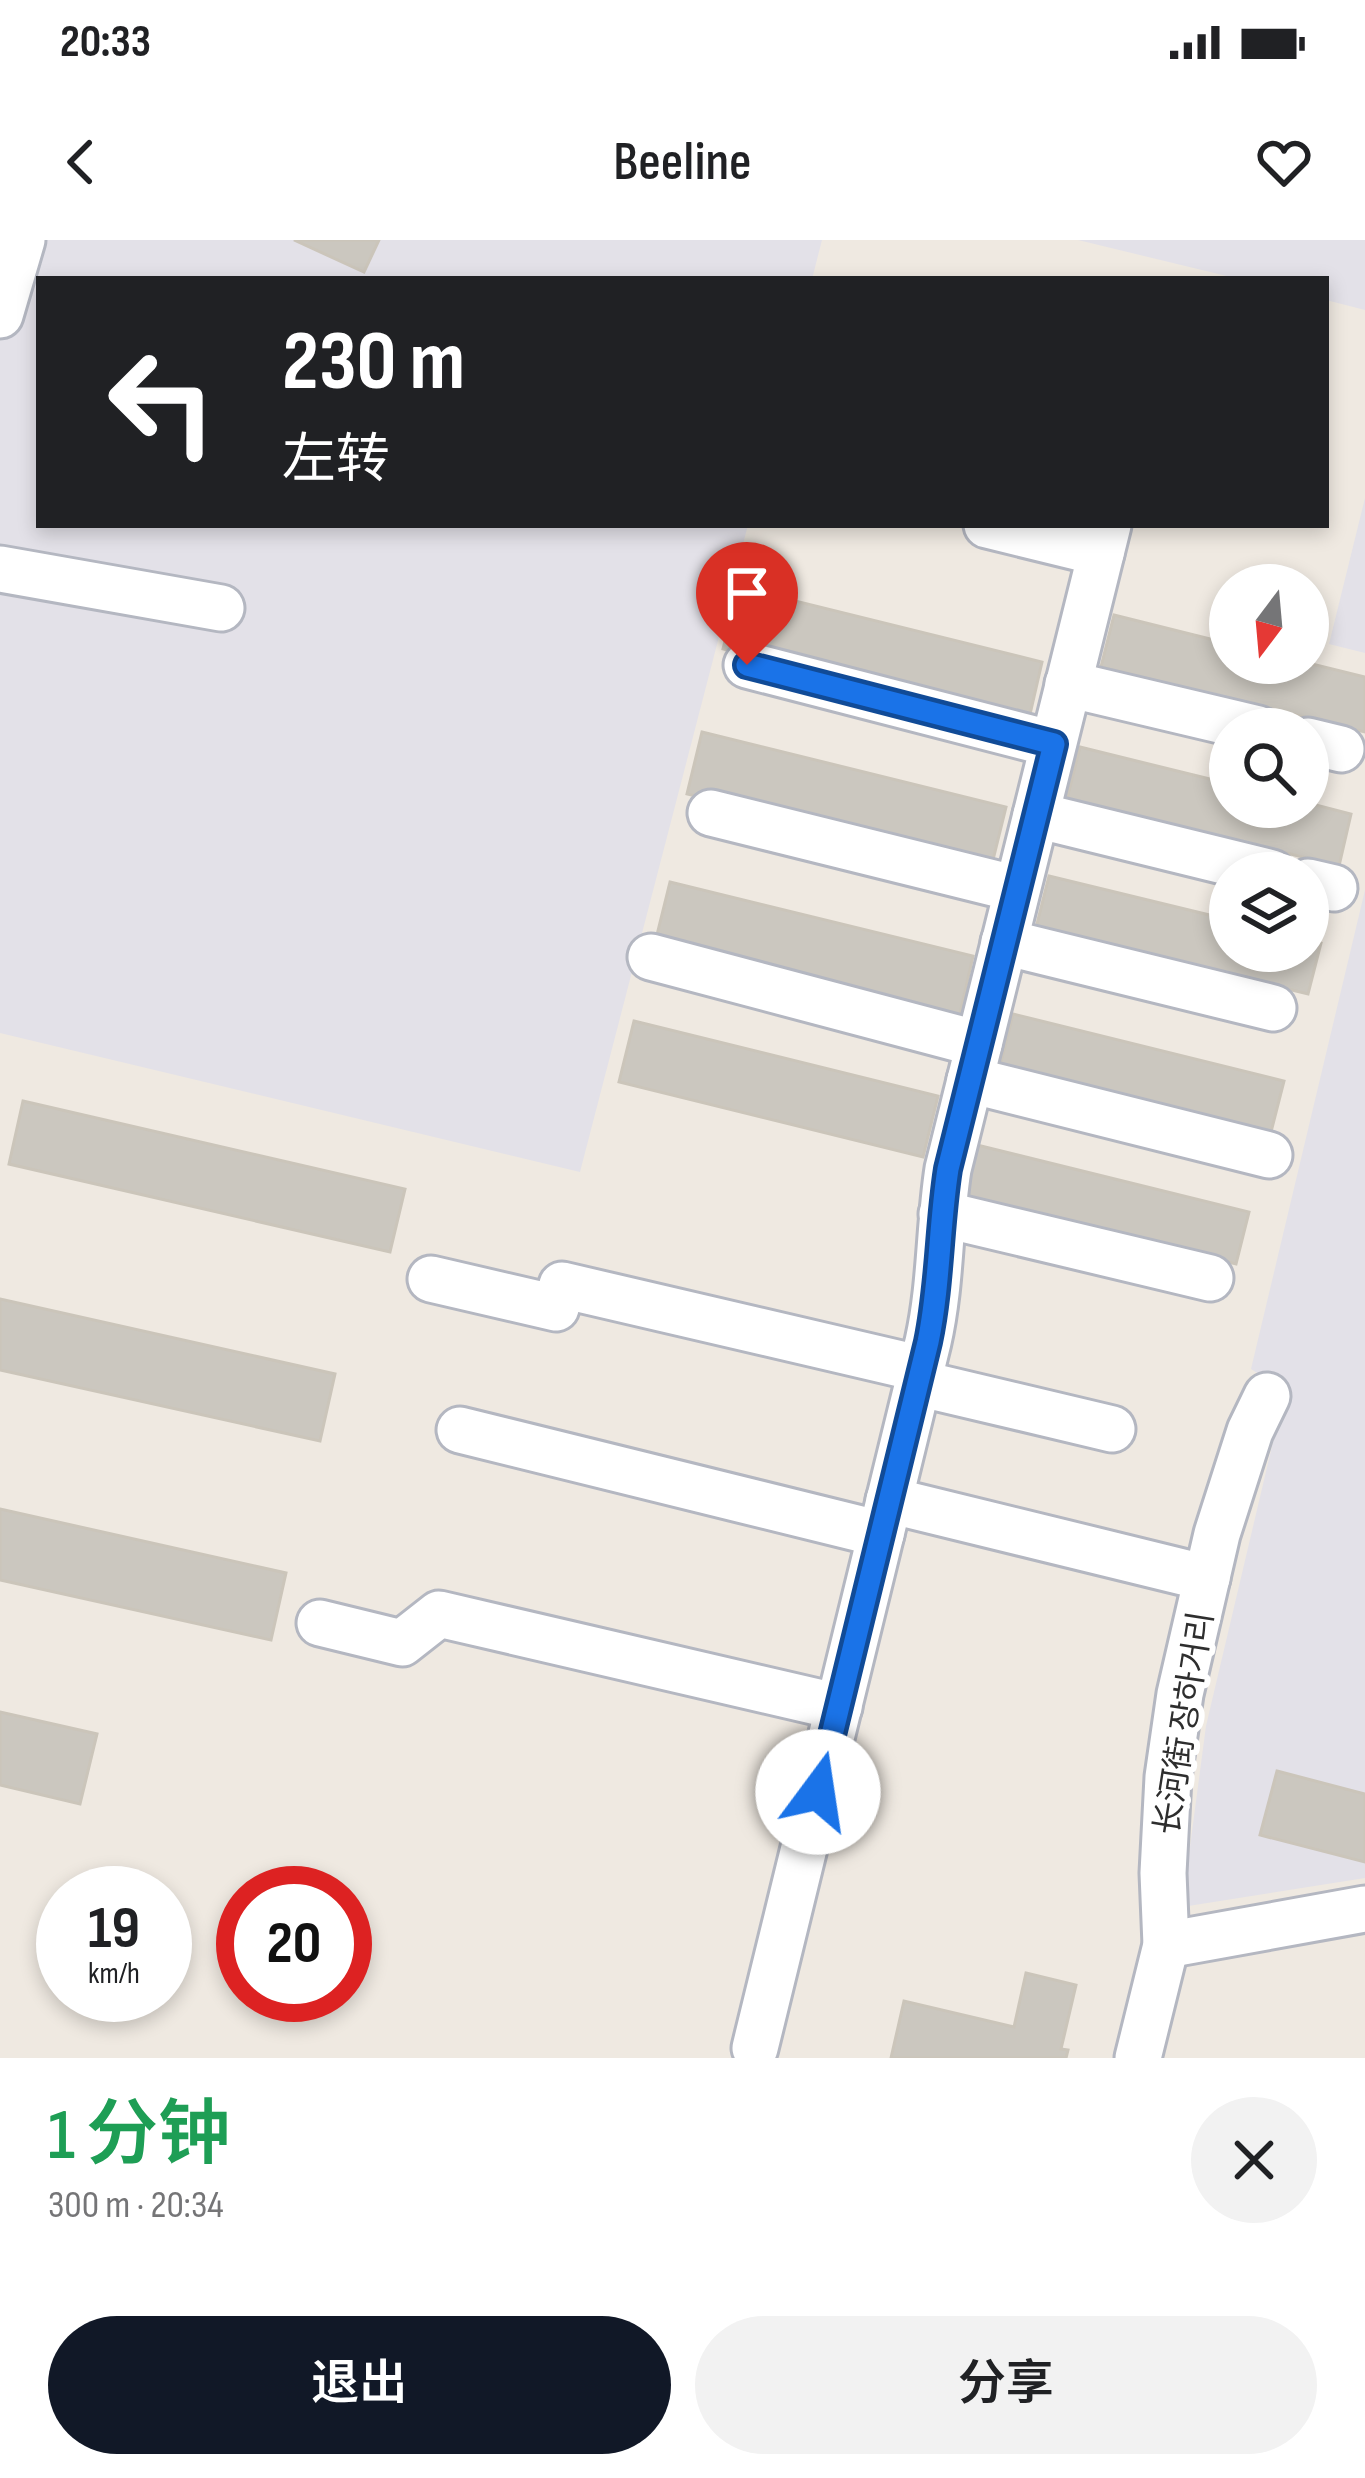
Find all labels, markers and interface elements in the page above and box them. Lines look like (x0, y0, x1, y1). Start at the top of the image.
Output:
text: 20:33 (60, 15, 151, 70)
icon: back (48, 129, 114, 195)
icon: heart (1251, 129, 1317, 195)
text: Beeline (613, 130, 752, 195)
text: 230 m (282, 312, 465, 413)
icon: left (84, 324, 240, 480)
text: 左转 (282, 428, 390, 493)
pin (696, 542, 798, 665)
icon: arrive (714, 560, 780, 626)
north arrow (1209, 564, 1329, 684)
map controls (1209, 564, 1329, 972)
button: search (1209, 708, 1329, 828)
button: layers (1209, 852, 1329, 972)
street label: 长河街 장하거리 (1148, 1609, 1222, 1838)
position arrow (755, 1729, 881, 1855)
speed limit sign: 20 (216, 1866, 372, 2022)
text: 19 (88, 1893, 140, 1965)
text: km/h (88, 1956, 140, 1992)
text: 1 分钟 (48, 2093, 230, 2180)
button: close (1191, 2097, 1317, 2223)
text: 300 m · 20:34 (48, 2182, 224, 2229)
button: 退出 (48, 2316, 671, 2454)
button: 分享 (695, 2316, 1317, 2454)

